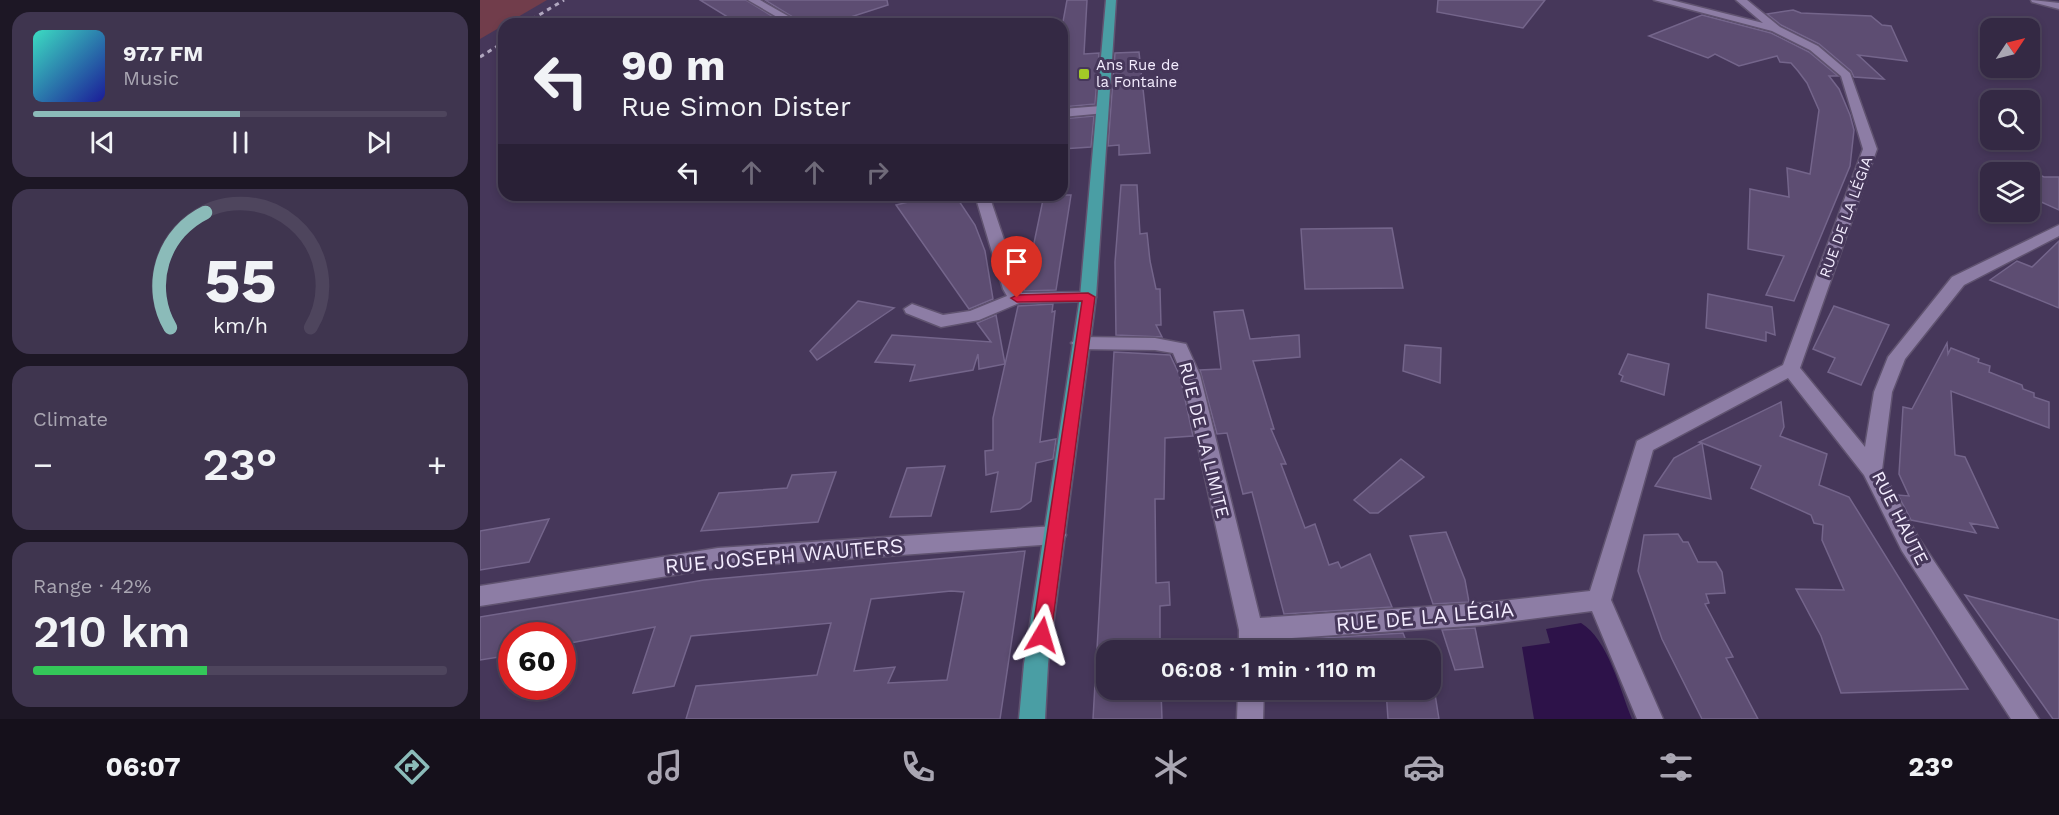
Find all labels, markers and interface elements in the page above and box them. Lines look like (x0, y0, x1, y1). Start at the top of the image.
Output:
north arrow (1980, 18, 2040, 78)
map controls (1980, 18, 2040, 222)
text: 97.7 FM (123, 41, 203, 66)
text: 90 m (621, 41, 725, 90)
icon: left (522, 42, 600, 120)
place label: Ans Rue de la Fontaine (1096, 56, 1179, 91)
text: Music (123, 66, 179, 90)
marker: Ans Rue de la Fontaine (1077, 67, 1091, 81)
button: search (1980, 90, 2040, 150)
text: Rue Simon Dister (621, 91, 851, 123)
icon: previous (86, 126, 119, 159)
icon: pause (224, 126, 257, 159)
icon: next (362, 126, 395, 159)
street label: RUE DE LA LÉGIA (1816, 154, 1876, 280)
icon: left (672, 156, 705, 189)
icon: ahead (735, 156, 768, 189)
icon: ahead (798, 156, 831, 189)
icon: right (861, 156, 894, 189)
button: layers (1980, 162, 2040, 222)
pin (991, 236, 1042, 298)
text: 55 (204, 244, 276, 317)
icon: arrive (1000, 245, 1033, 278)
text: km/h (212, 314, 268, 339)
street label: RUE DE LA LIMITE (1175, 360, 1234, 520)
text: Climate (33, 407, 108, 431)
text: 23° (203, 438, 277, 491)
text: − (33, 445, 53, 484)
text: + (427, 445, 447, 484)
street label: RUE HAUTE (1868, 468, 1933, 568)
street label: RUE JOSEPH WAUTERS (664, 533, 904, 578)
text: Range · 42% (33, 574, 151, 598)
street label: RUE DE LA LÉGIA (1335, 596, 1515, 637)
position arrow (1010, 603, 1074, 667)
text: 210 km (33, 605, 190, 658)
speed limit sign: 60 (498, 622, 576, 700)
text: 06:08 · 1 min · 110 m (1161, 657, 1376, 682)
icon: directions (391, 746, 433, 788)
icon: music (644, 746, 686, 788)
icon: phone (897, 746, 939, 788)
icon: climate (1150, 746, 1192, 788)
icon: car (1403, 746, 1445, 788)
icon: filters (1655, 746, 1697, 788)
text: 06:07 (105, 751, 181, 783)
text: 23° (1908, 751, 1954, 783)

